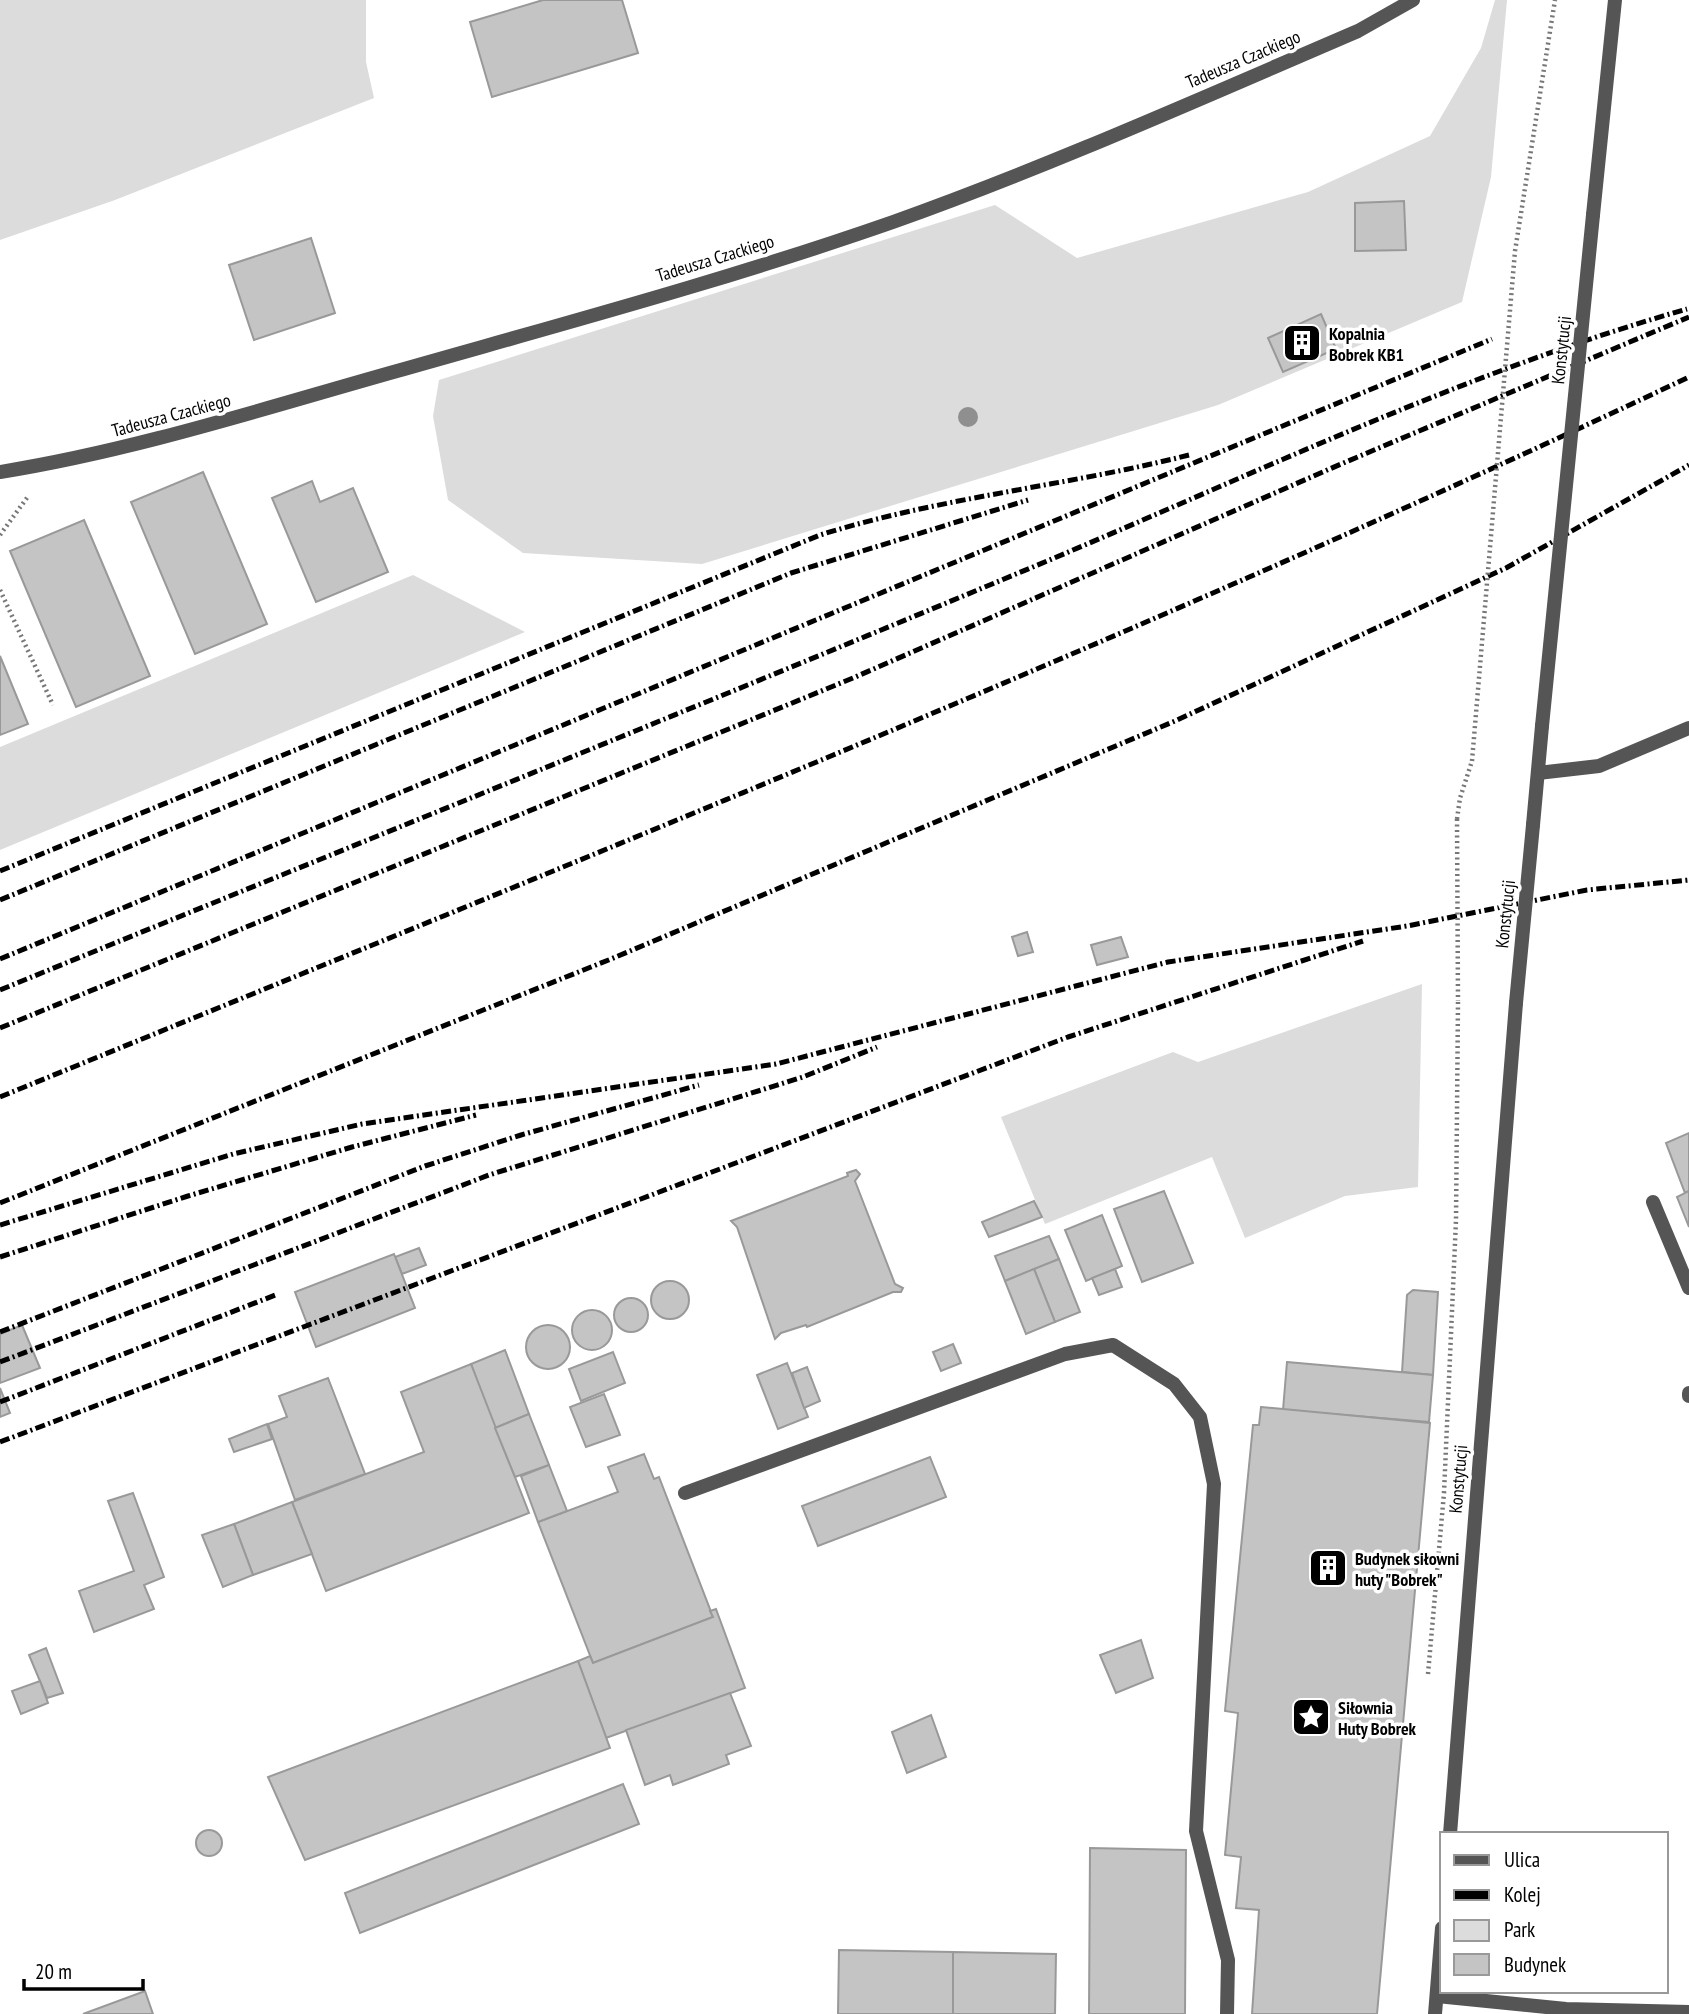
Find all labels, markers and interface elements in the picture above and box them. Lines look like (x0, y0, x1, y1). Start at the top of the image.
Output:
street label: Tadeusza Czackiego (1182, 24, 1304, 93)
street label: Tadeusza Czackiego (653, 229, 777, 287)
street label: Konstytucji (1546, 315, 1576, 385)
building icon: Kopalnia Bobrek KB1 (1281, 322, 1323, 364)
place label: Kopalnia Bobrek KB1 (1329, 322, 1404, 366)
street label: Tadeusza Czackiego (109, 388, 233, 442)
street label: Konstytucji (1490, 879, 1520, 949)
street label: Konstytucji (1444, 1444, 1472, 1514)
building icon: Budynek siłowni huty "Bobrek" (1307, 1547, 1349, 1589)
place label: Budynek siłowni huty "Bobrek" (1355, 1547, 1459, 1591)
place icon: Siłownia Huty Bobrek (1290, 1696, 1332, 1738)
place label: Siłownia Huty Bobrek (1338, 1696, 1417, 1740)
legend (1440, 1832, 1668, 1993)
text: Ulica (1504, 1846, 1540, 1873)
text: Kolej (1504, 1881, 1541, 1908)
text: Park (1504, 1916, 1535, 1943)
scale bar (24, 1948, 144, 1992)
text: Budynek (1504, 1951, 1566, 1978)
text: 20 m (35, 1958, 72, 1985)

